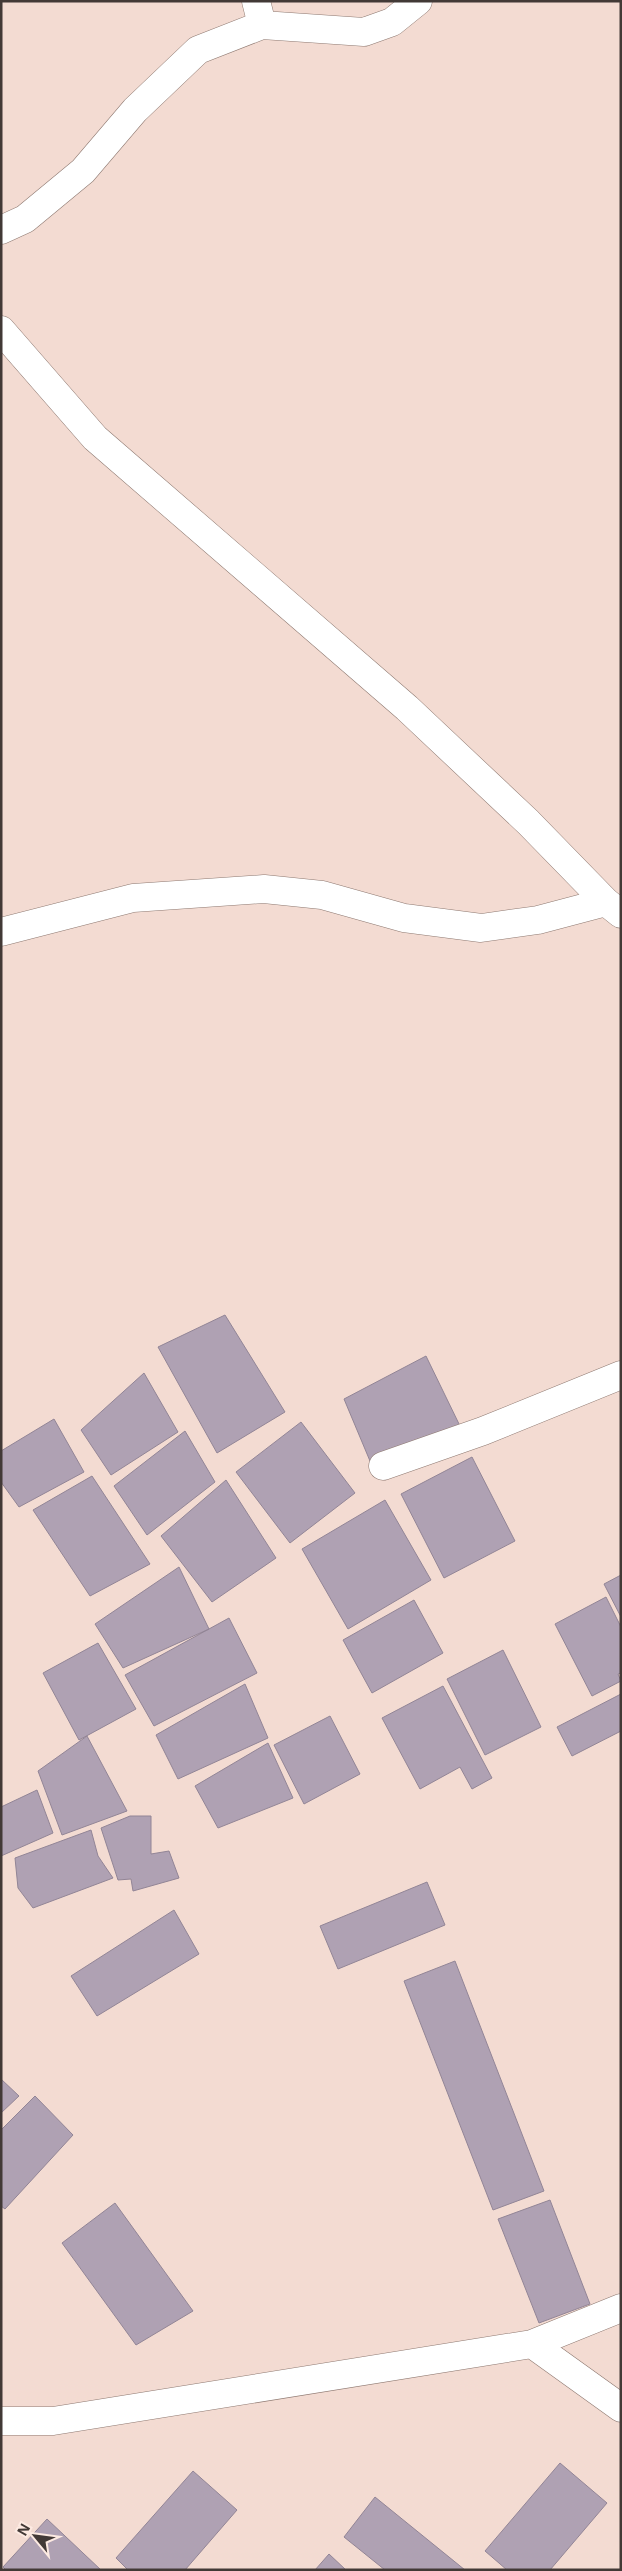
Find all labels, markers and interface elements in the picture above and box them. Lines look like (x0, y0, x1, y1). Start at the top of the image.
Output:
north arrow (10, 2511, 60, 2561)
text: N (12, 2520, 34, 2539)

